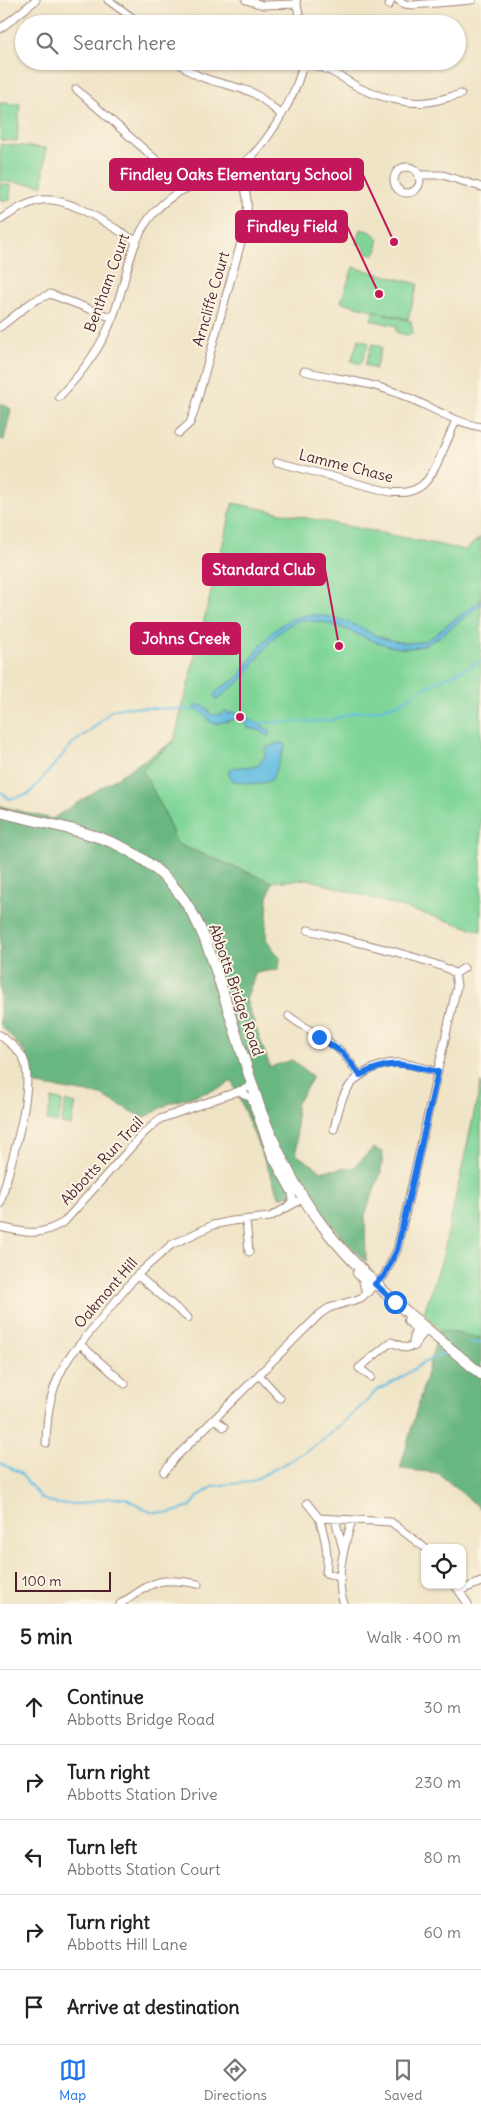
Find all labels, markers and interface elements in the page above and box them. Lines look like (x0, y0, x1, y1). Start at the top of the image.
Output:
search box (15, 15, 466, 70)
icon: search (33, 29, 61, 57)
text: Search here (73, 31, 176, 55)
callout: Findley Oaks Elementary School (110, 159, 363, 190)
text: Findley Oaks Elementary School (120, 164, 352, 185)
callout: Findley Field (236, 211, 347, 242)
text: Findley Field (247, 216, 338, 237)
street label: Bentham Court (80, 231, 133, 335)
street label: Arncliffe Court (188, 249, 233, 349)
street label: Lamme Chase (297, 445, 395, 486)
callout: Standard Club (203, 554, 325, 585)
text: Standard Club (213, 559, 316, 579)
callout: Johns Creek (131, 623, 240, 654)
text: Johns Creek (142, 628, 230, 648)
street label: Abbotts Bridge Road (205, 921, 268, 1058)
route end (308, 1026, 331, 1049)
street label: Abbotts Run Trail (56, 1113, 147, 1209)
street label: Oakmont Hill (70, 1253, 141, 1332)
route start (384, 1291, 407, 1314)
map controls (421, 1544, 466, 1589)
button: locate (421, 1544, 466, 1589)
scale bar (15, 1569, 111, 1592)
text: 100 m (22, 1572, 62, 1590)
text: 5 min (20, 1623, 72, 1650)
text: Walk · 400 m (367, 1627, 461, 1647)
text: Continue (67, 1685, 144, 1709)
icon: ahead (20, 1693, 48, 1721)
text: 30 m (424, 1697, 461, 1717)
text: Abbotts Bridge Road (67, 1709, 215, 1729)
text: Turn right (67, 1760, 150, 1784)
icon: right (20, 1768, 48, 1796)
text: 230 m (415, 1772, 461, 1792)
text: Abbotts Station Drive (67, 1784, 218, 1804)
text: Turn left (67, 1835, 137, 1859)
icon: left (20, 1843, 48, 1871)
text: 80 m (423, 1847, 461, 1867)
text: Abbotts Station Court (67, 1859, 221, 1879)
text: Turn right (67, 1910, 150, 1934)
icon: right (20, 1918, 48, 1946)
text: 60 m (423, 1922, 461, 1942)
text: Abbotts Hill Lane (67, 1934, 187, 1954)
icon: arrive (20, 1993, 48, 2021)
text: Arrive at destination (67, 1995, 240, 2019)
tab: Map (59, 2056, 87, 2104)
tab: Directions (204, 2056, 267, 2104)
tab: Saved (384, 2056, 422, 2104)

